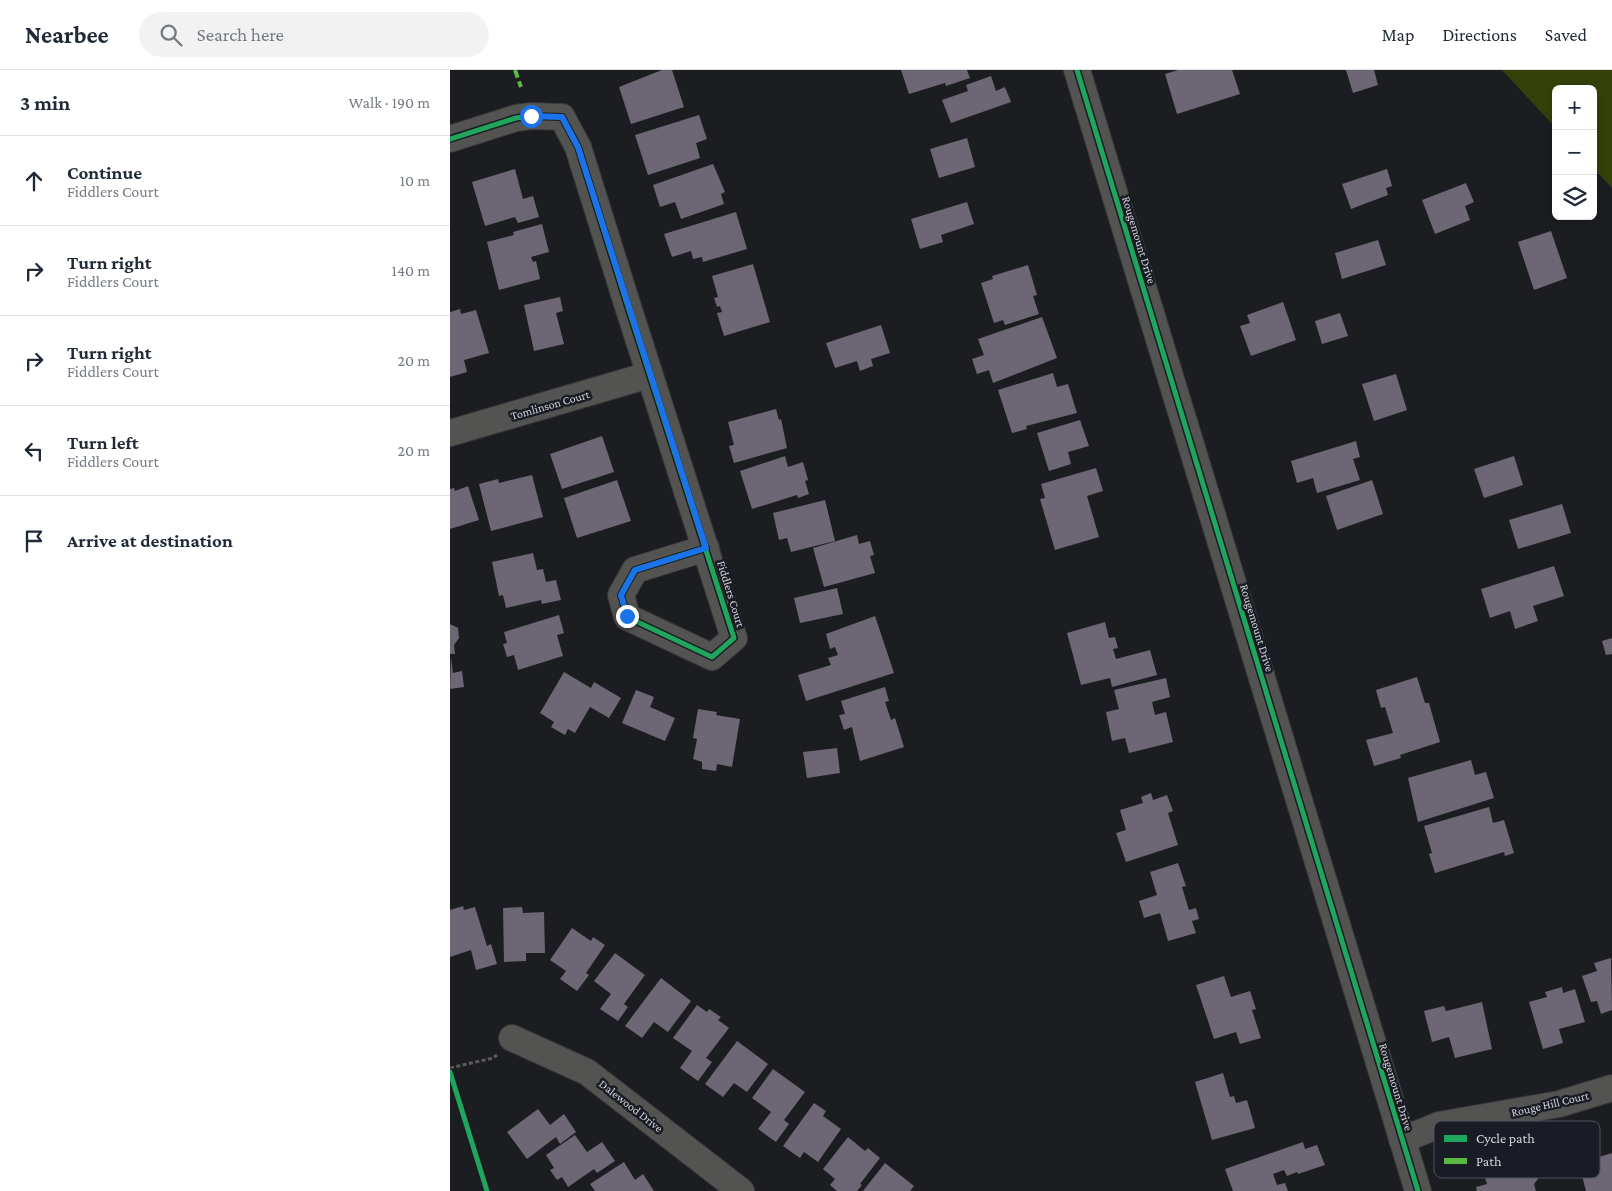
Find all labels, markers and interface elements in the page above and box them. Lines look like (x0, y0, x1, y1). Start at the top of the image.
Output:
search box (139, 12, 489, 57)
text: Nearbee (25, 21, 109, 48)
icon: search (157, 21, 185, 49)
text: Search here (197, 24, 284, 45)
text: Map (1382, 25, 1414, 45)
text: Directions (1442, 25, 1517, 45)
text: Saved (1545, 25, 1587, 45)
map controls (1552, 85, 1597, 220)
button: + (1552, 85, 1597, 130)
text: 3 min (20, 91, 70, 115)
text: Walk · 190 m (349, 94, 430, 111)
route start (520, 105, 543, 128)
button: − (1552, 130, 1597, 175)
text: Continue (67, 162, 142, 183)
icon: ahead (20, 167, 48, 195)
text: 10 m (400, 172, 430, 189)
button: layers (1552, 175, 1597, 220)
text: Fiddlers Court (67, 183, 159, 200)
street label: Rougemount Drive (1119, 195, 1159, 285)
text: Turn right (67, 252, 152, 273)
icon: right (20, 257, 48, 285)
text: 140 m (392, 262, 430, 279)
text: Fiddlers Court (67, 273, 159, 290)
text: Turn right (67, 342, 152, 363)
icon: right (20, 347, 48, 375)
text: 20 m (397, 352, 430, 369)
text: Fiddlers Court (67, 363, 159, 380)
street label: Tomlinson Court (509, 387, 592, 423)
text: Turn left (67, 432, 139, 453)
icon: left (20, 437, 48, 465)
text: 20 m (397, 442, 430, 459)
text: Fiddlers Court (67, 453, 159, 470)
icon: arrive (20, 527, 48, 555)
text: Arrive at destination (67, 530, 233, 551)
street label: Fiddlers Court (714, 559, 748, 630)
street label: Rougemount Drive (1237, 583, 1277, 673)
route end (616, 605, 639, 628)
street label: Rougemount Drive (1376, 1042, 1416, 1132)
street label: Dalewood Drive (596, 1077, 666, 1135)
street label: Rouge Hill Court (1510, 1088, 1591, 1120)
legend (1434, 1121, 1600, 1178)
text: Cycle path (1476, 1130, 1535, 1146)
text: Path (1476, 1153, 1502, 1169)

